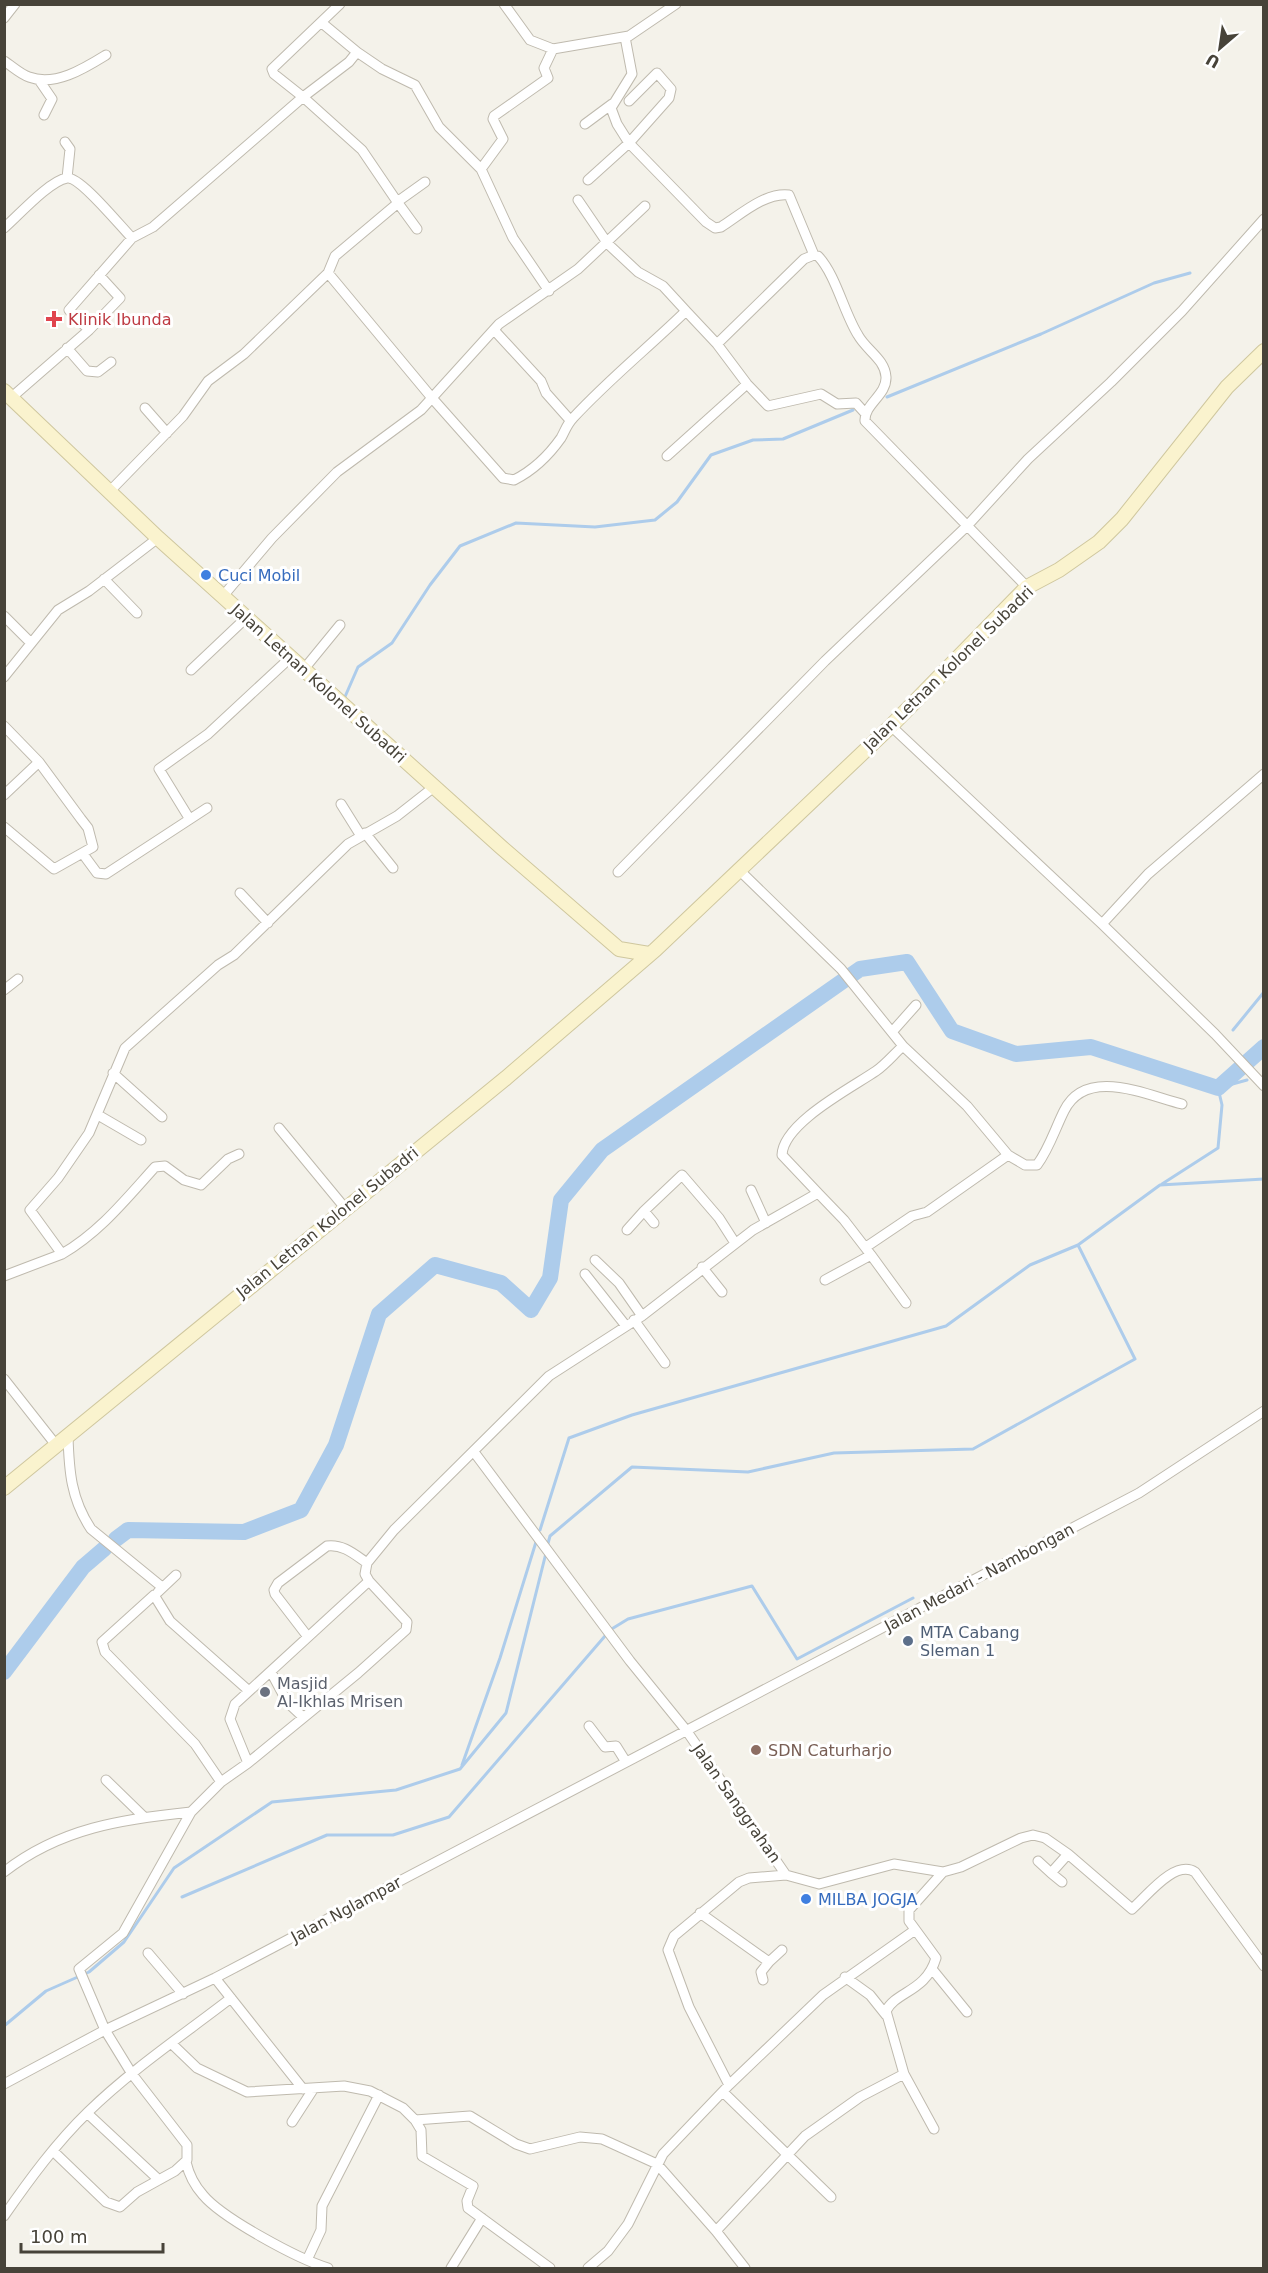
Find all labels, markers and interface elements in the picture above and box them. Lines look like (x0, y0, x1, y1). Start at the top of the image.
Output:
north arrow (1190, 18, 1250, 78)
text: U (1203, 49, 1223, 72)
marker: Klinik Ibunda (45, 310, 63, 328)
place label: Klinik Ibunda (68, 310, 171, 329)
place label: Cuci Mobil (218, 566, 300, 585)
marker: Cuci Mobil (199, 568, 213, 582)
street label: Jalan Letnan Kolonel Subadri (859, 582, 1037, 755)
street label: Jalan Letnan Kolonel Subadri (227, 599, 410, 767)
street label: Jalan Letnan Kolonel Subadri (232, 1143, 422, 1302)
street label: Jalan Medari - Nambongan (880, 1519, 1077, 1636)
place label: MTA Cabang Sleman 1 (920, 1623, 1020, 1660)
marker: MTA Cabang Sleman 1 (901, 1634, 915, 1648)
place label: Masjid Al-Ikhlas Mrisen (277, 1674, 403, 1711)
marker: Masjid Al-Ikhlas Mrisen (258, 1685, 272, 1699)
street label: Jalan Sanggrahan (688, 1739, 785, 1866)
place label: SDN Caturharjo (768, 1741, 892, 1760)
marker: SDN Caturharjo (749, 1743, 763, 1757)
street label: Jalan Nglampar (287, 1872, 405, 1947)
place label: MILBA JOGJA (818, 1890, 918, 1909)
marker: MILBA JOGJA (799, 1892, 813, 1906)
scale bar (21, 2216, 164, 2254)
text: 100 m (30, 2226, 88, 2247)

